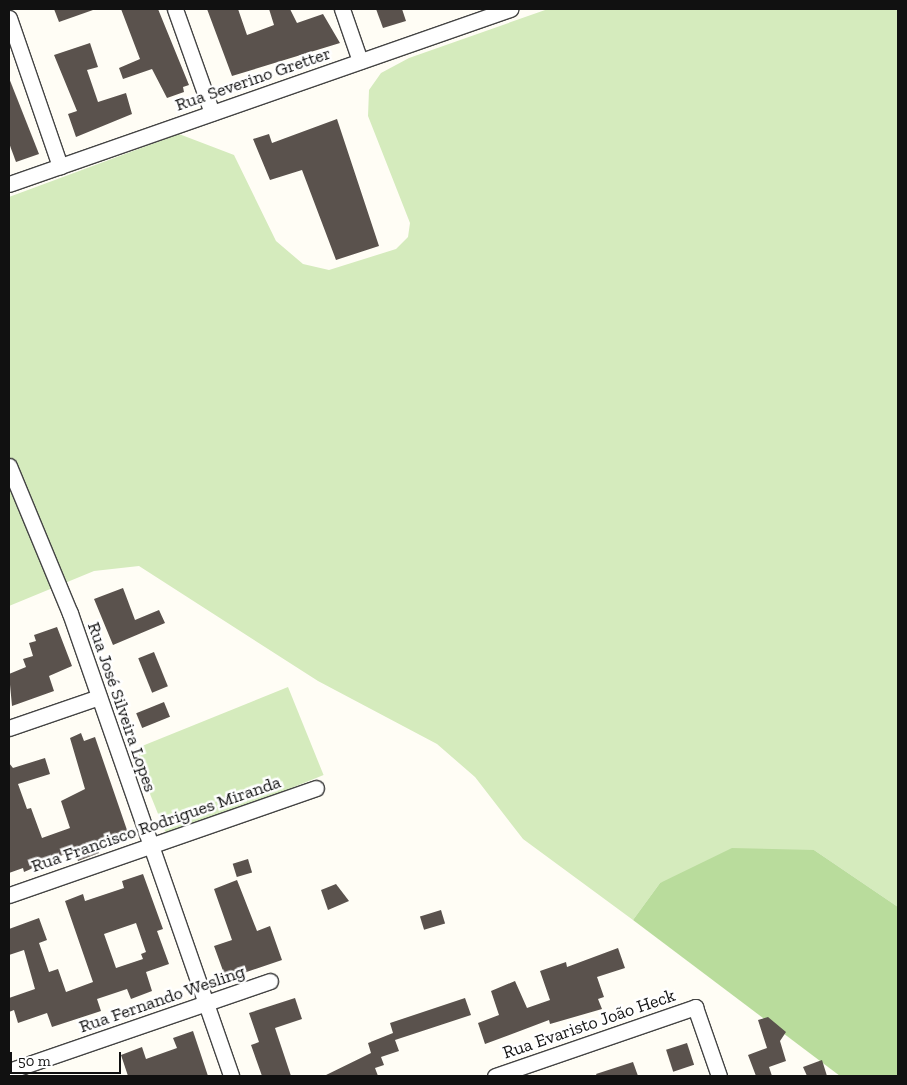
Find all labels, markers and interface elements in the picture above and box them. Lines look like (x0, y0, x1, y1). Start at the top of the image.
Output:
street label: Rua Severino Gretter (172, 42, 334, 116)
street label: Rua José Silveira Lopes (83, 619, 161, 795)
street label: Rua Francisco Rodrigues Miranda (28, 771, 284, 877)
street label: Rua Fernando Wesling (76, 960, 248, 1038)
street label: Rua Evaristo João Heck (500, 984, 678, 1064)
scale bar (12, 1042, 124, 1074)
text: 50 m (18, 1052, 51, 1070)

